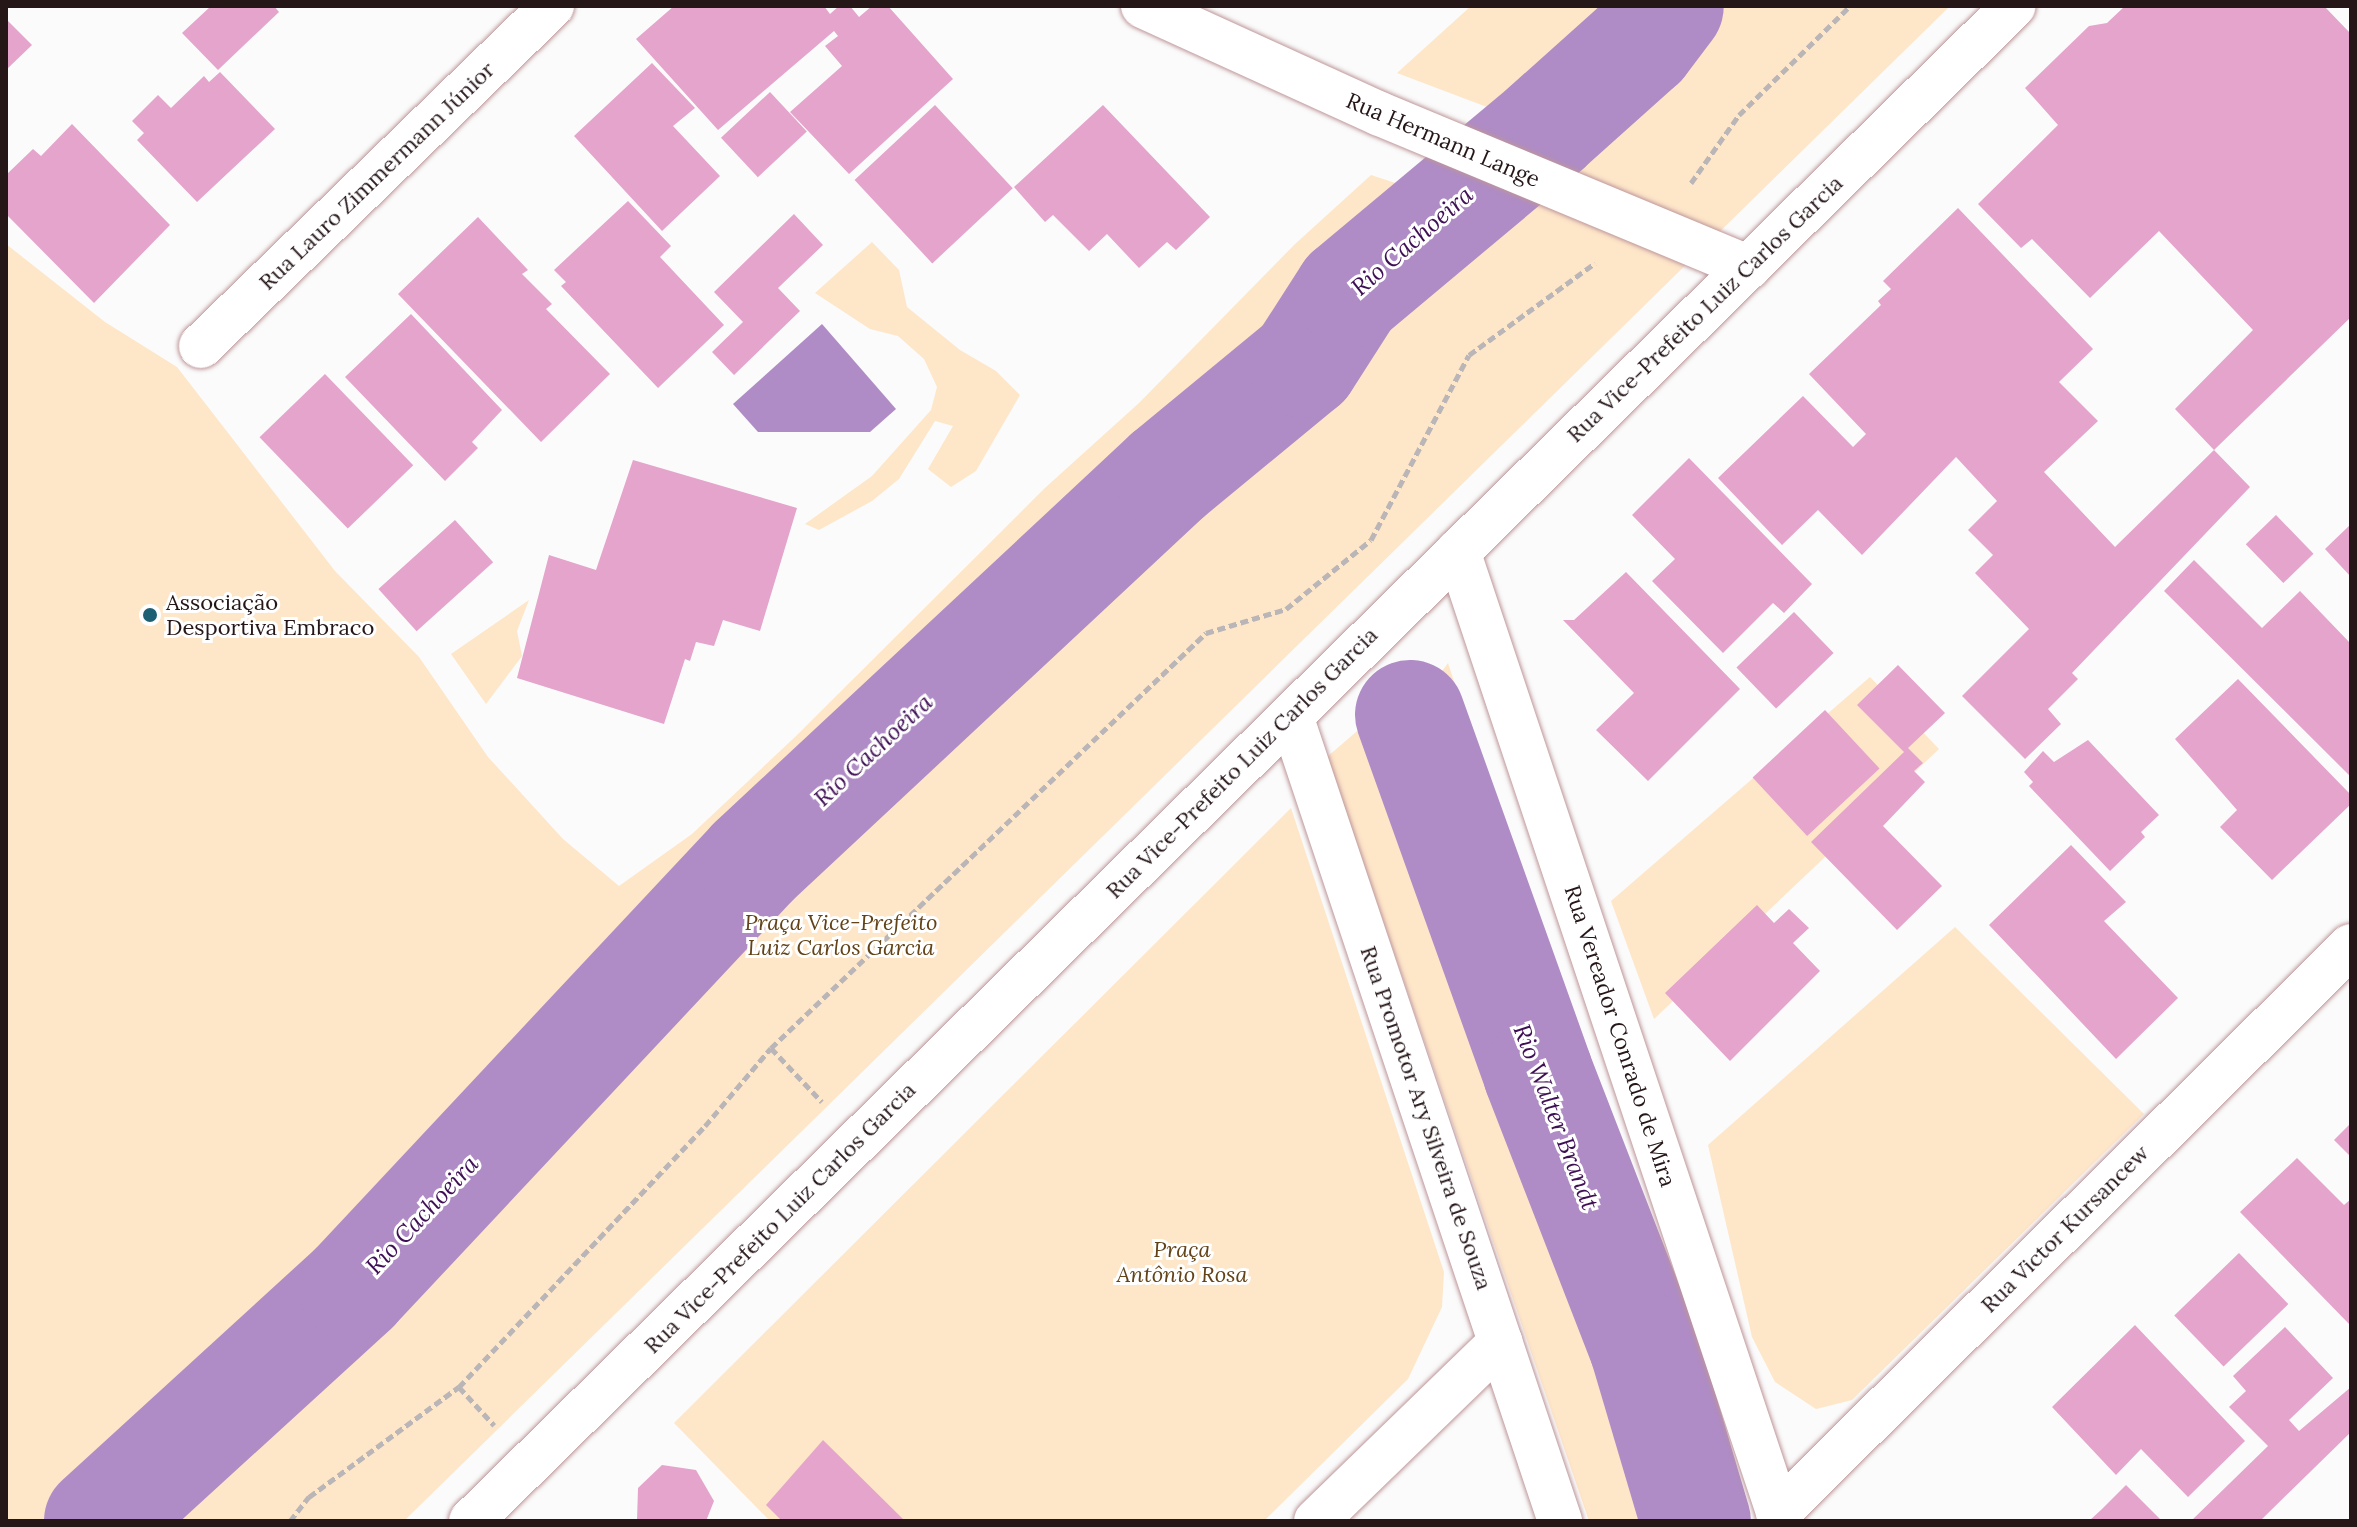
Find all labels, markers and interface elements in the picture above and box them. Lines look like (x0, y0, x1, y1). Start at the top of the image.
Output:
street label: Rua Lauro Zimmermann Júnior (254, 56, 500, 296)
street label: Rua Hermann Lange (1342, 87, 1544, 193)
street label: Rua Vice-Prefeito Luiz Carlos Garcia (1562, 170, 1848, 448)
water label: Rio Cachoeira (1345, 180, 1479, 302)
place label: Associação Desportiva Embraco (166, 589, 374, 640)
marker: Associação Desportiva Embraco (141, 606, 159, 624)
street label: Rua Vice-Prefeito Luiz Carlos Garcia (1101, 622, 1383, 904)
water label: Rio Cachoeira (808, 688, 938, 812)
street label: Rua Vereador Conrado de Mira (1559, 882, 1681, 1190)
park label: Praça Vice-Prefeito Luiz Carlos Garcia (744, 909, 938, 960)
street label: Rua Promotor Ary Silveira de Souza (1355, 943, 1497, 1293)
water label: Rio Walter Brandt (1507, 1020, 1605, 1214)
street label: Rua Vice-Prefeito Luiz Carlos Garcia (639, 1077, 921, 1359)
street label: Rua Victor Kursancew (1976, 1140, 2154, 1318)
water label: Rio Cachoeira (360, 1150, 484, 1280)
park label: Praça Antônio Rosa (1116, 1236, 1248, 1288)

